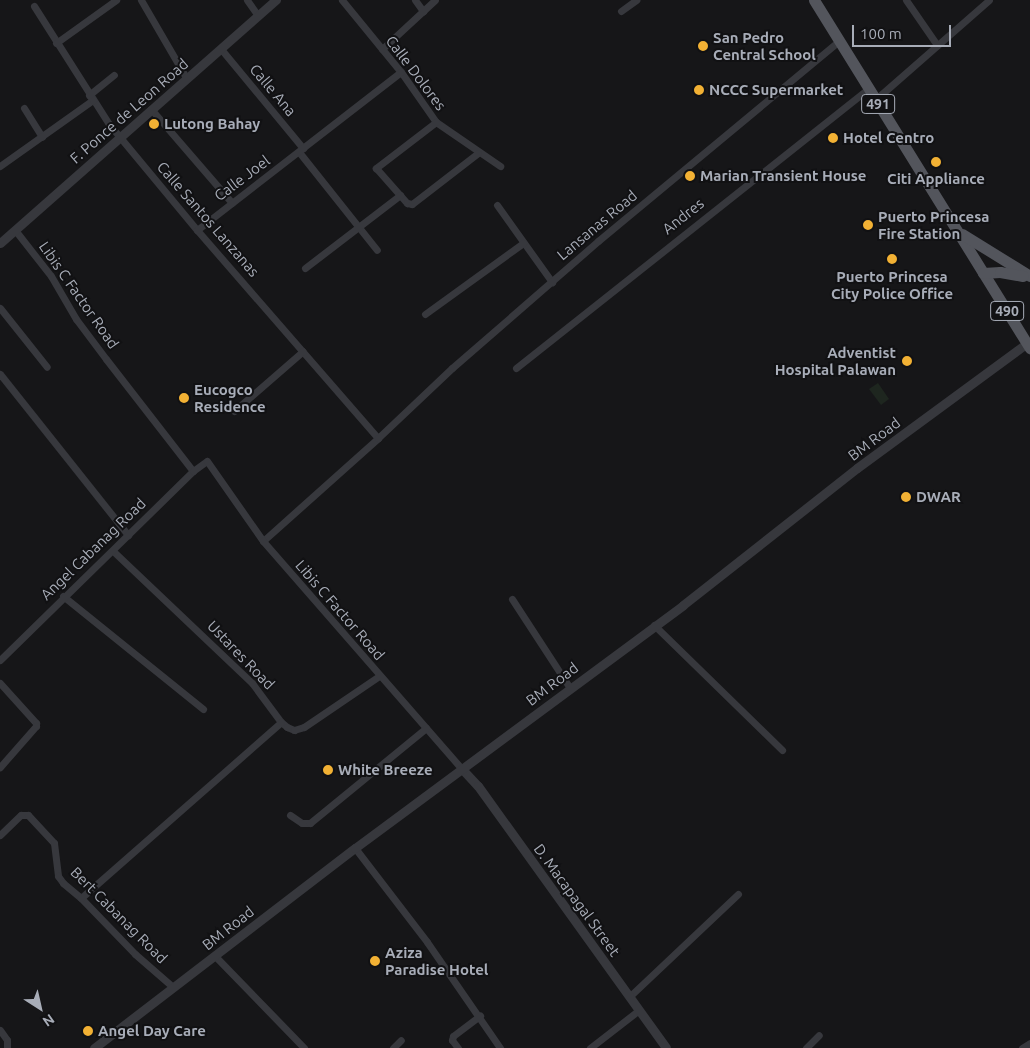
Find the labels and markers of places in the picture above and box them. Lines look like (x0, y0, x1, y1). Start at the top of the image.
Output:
place label: San Pedro Central School (713, 28, 816, 63)
marker: San Pedro Central School (697, 40, 709, 52)
place label: NCCC Supermarket (709, 81, 843, 99)
marker: NCCC Supermarket (693, 84, 705, 96)
place label: Lutong Bahay (164, 115, 260, 133)
marker: Lutong Bahay (148, 118, 160, 130)
place label: Hotel Centro (843, 129, 934, 147)
marker: Hotel Centro (827, 132, 839, 144)
marker: Citi Appliance (930, 156, 942, 168)
place label: Marian Transient House (700, 167, 866, 185)
marker: Marian Transient House (684, 170, 696, 182)
place label: Citi Appliance (887, 170, 985, 188)
place label: Puerto Princesa Fire Station (878, 207, 989, 242)
marker: Puerto Princesa Fire Station (862, 219, 874, 231)
marker: Puerto Princesa City Police Office (886, 253, 898, 265)
place label: Puerto Princesa City Police Office (831, 267, 953, 302)
place label: Adventist Hospital Palawan (775, 343, 896, 378)
marker: Adventist Hospital Palawan (900, 354, 914, 368)
place label: Eucogco Residence (194, 380, 266, 415)
marker: Eucogco Residence (178, 392, 190, 404)
place label: DWAR (916, 488, 961, 506)
marker: DWAR (900, 491, 912, 503)
place label: White Breeze (338, 761, 433, 779)
marker: White Breeze (322, 764, 334, 776)
place label: Aziza Paradise Hotel (385, 943, 488, 978)
marker: Aziza Paradise Hotel (369, 955, 381, 967)
place label: Angel Day Care (98, 1022, 206, 1040)
marker: Angel Day Care (82, 1025, 94, 1037)

